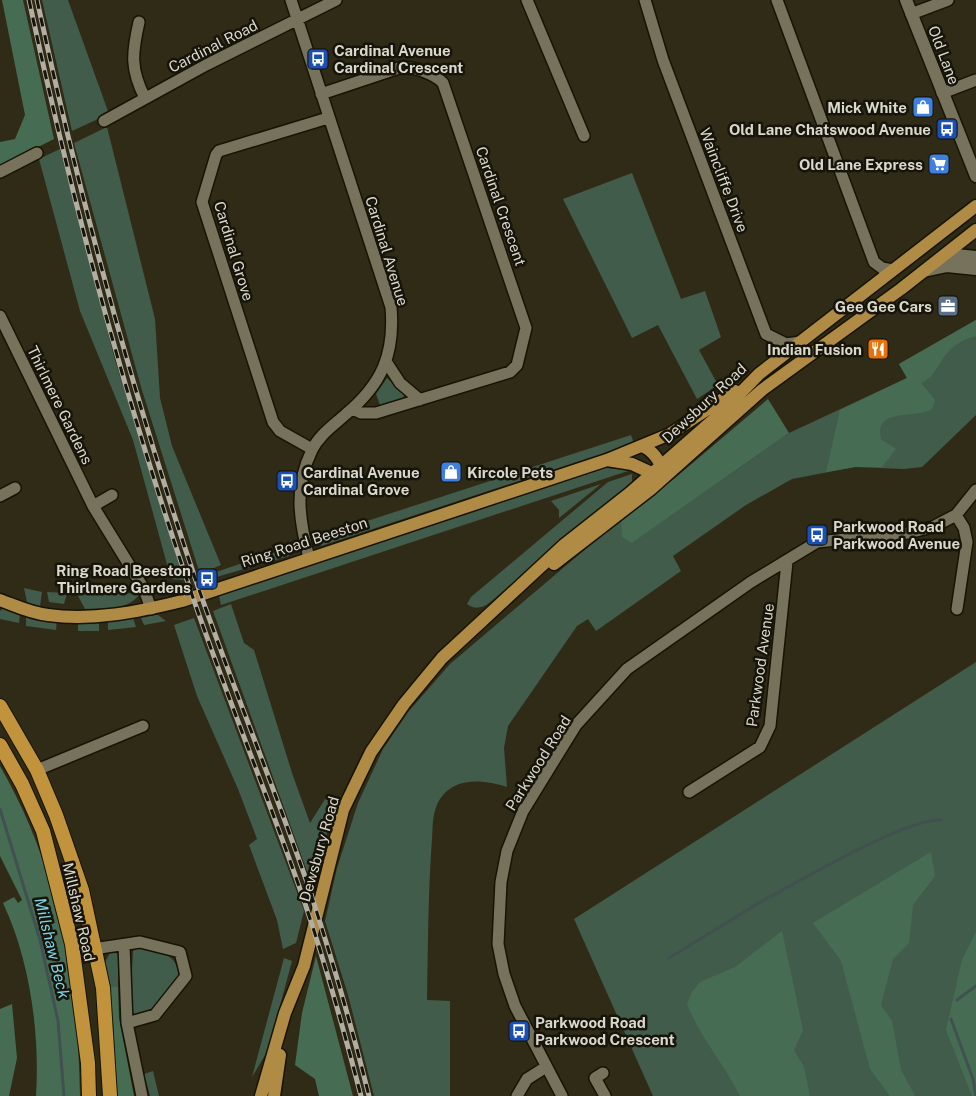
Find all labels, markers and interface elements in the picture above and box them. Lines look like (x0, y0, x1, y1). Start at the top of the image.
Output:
street label: Cardinal Road (166, 16, 260, 76)
street label: Old Lane (925, 23, 963, 87)
place label: Cardinal Avenue Cardinal Crescent (334, 42, 463, 76)
bus stop icon: Cardinal Avenue Cardinal Crescent (306, 47, 330, 71)
shop icon: Mick White (911, 95, 935, 119)
place label: Mick White (827, 99, 907, 116)
bus stop icon: Old Lane Chatswood Avenue (935, 117, 959, 141)
place label: Old Lane Chatswood Avenue (729, 121, 931, 138)
street label: Waincliffe Drive (696, 126, 752, 234)
street label: Cardinal Crescent (473, 144, 529, 268)
supermarket icon: Old Lane Express (927, 152, 951, 176)
place label: Old Lane Express (799, 156, 923, 173)
street label: Cardinal Avenue (362, 194, 412, 308)
street label: Cardinal Grove (211, 199, 257, 303)
office icon: Gee Gee Cars (936, 294, 960, 318)
place label: Gee Gee Cars (835, 298, 932, 315)
restaurant icon: Indian Fusion (866, 337, 890, 361)
place label: Indian Fusion (767, 341, 862, 358)
street label: Thirlmere Gardens (24, 343, 96, 467)
street label: Dewsbury Road (658, 360, 750, 446)
shop icon: Kircole Pets (439, 460, 463, 484)
place label: Cardinal Avenue Cardinal Grove (303, 464, 420, 498)
place label: Kircole Pets (467, 464, 553, 481)
bus stop icon: Cardinal Avenue Cardinal Grove (275, 469, 299, 493)
street label: Ring Road Beeston (239, 514, 369, 570)
place label: Parkwood Road Parkwood Avenue (833, 518, 960, 552)
bus stop icon: Parkwood Road Parkwood Avenue (805, 523, 829, 547)
place label: Ring Road Beeston Thirlmere Gardens (56, 562, 191, 596)
bus stop icon: Ring Road Beeston Thirlmere Gardens (195, 567, 219, 591)
street label: Parkwood Avenue (743, 602, 777, 728)
street label: Parkwood Road (502, 712, 574, 814)
street label: Dewsbury Road (296, 794, 342, 904)
street label: Millshaw Road (59, 861, 99, 963)
water label: Millshaw Beck (30, 896, 74, 1001)
place label: Parkwood Road Parkwood Crescent (535, 1014, 675, 1048)
bus stop icon: Parkwood Road Parkwood Crescent (507, 1019, 531, 1043)

